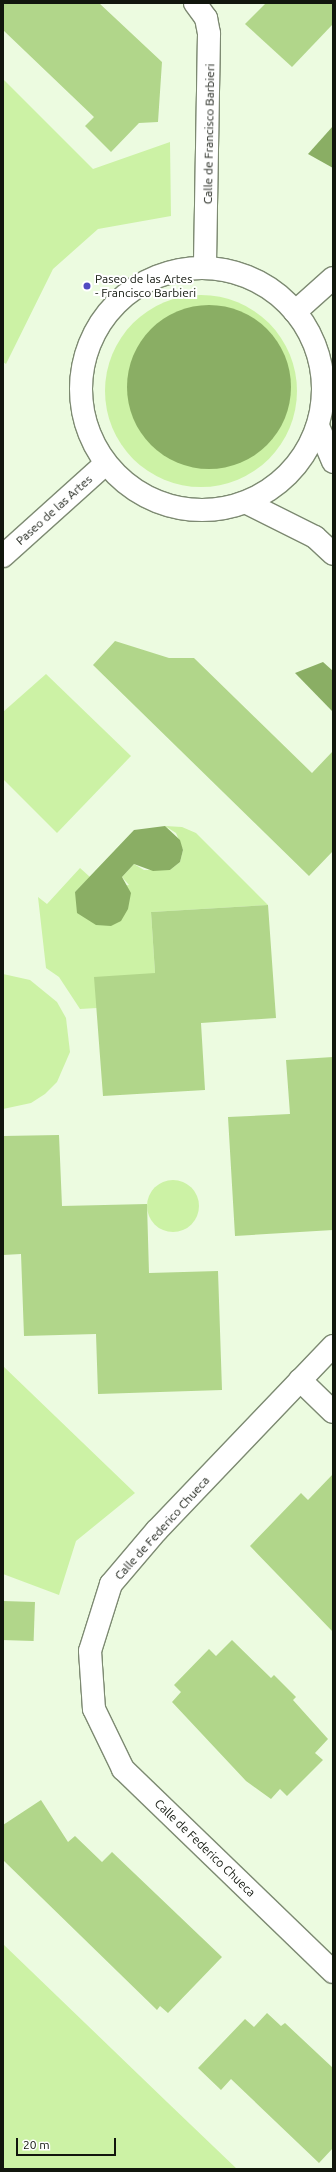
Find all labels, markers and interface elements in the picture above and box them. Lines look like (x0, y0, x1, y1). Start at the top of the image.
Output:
street label: Calle de Francisco Barbieri (201, 64, 217, 204)
place label: Paseo de las Artes - Francisco Barbieri (95, 272, 196, 300)
marker: Paseo de las Artes - Francisco Barbieri (82, 281, 92, 291)
street label: Paseo de las Artes (13, 472, 95, 548)
street label: Calle de Federico Chueca (112, 1473, 212, 1583)
street label: Calle de Federico Chueca (152, 1796, 258, 1900)
scale bar (18, 2130, 118, 2156)
text: 20 m (23, 2138, 50, 2151)

